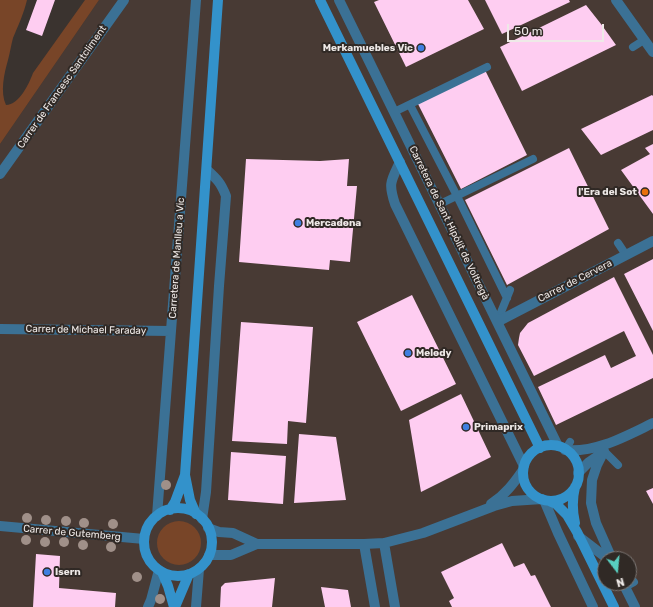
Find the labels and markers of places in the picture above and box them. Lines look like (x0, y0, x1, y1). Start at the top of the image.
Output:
place label: Merkamuebles Vic (323, 42, 413, 54)
marker: Merkamuebles Vic (416, 43, 426, 53)
place label: l'Era del Sot (578, 186, 637, 198)
marker: l'Era del Sot (640, 187, 650, 197)
place label: Mercadona (306, 217, 361, 229)
marker: Mercadona (293, 218, 303, 228)
place label: Melody (416, 347, 451, 359)
marker: Melody (403, 348, 413, 358)
place label: Primaprix (474, 421, 523, 433)
marker: Primaprix (461, 422, 471, 432)
place label: Isern (55, 566, 81, 578)
marker: Isern (42, 567, 52, 577)

